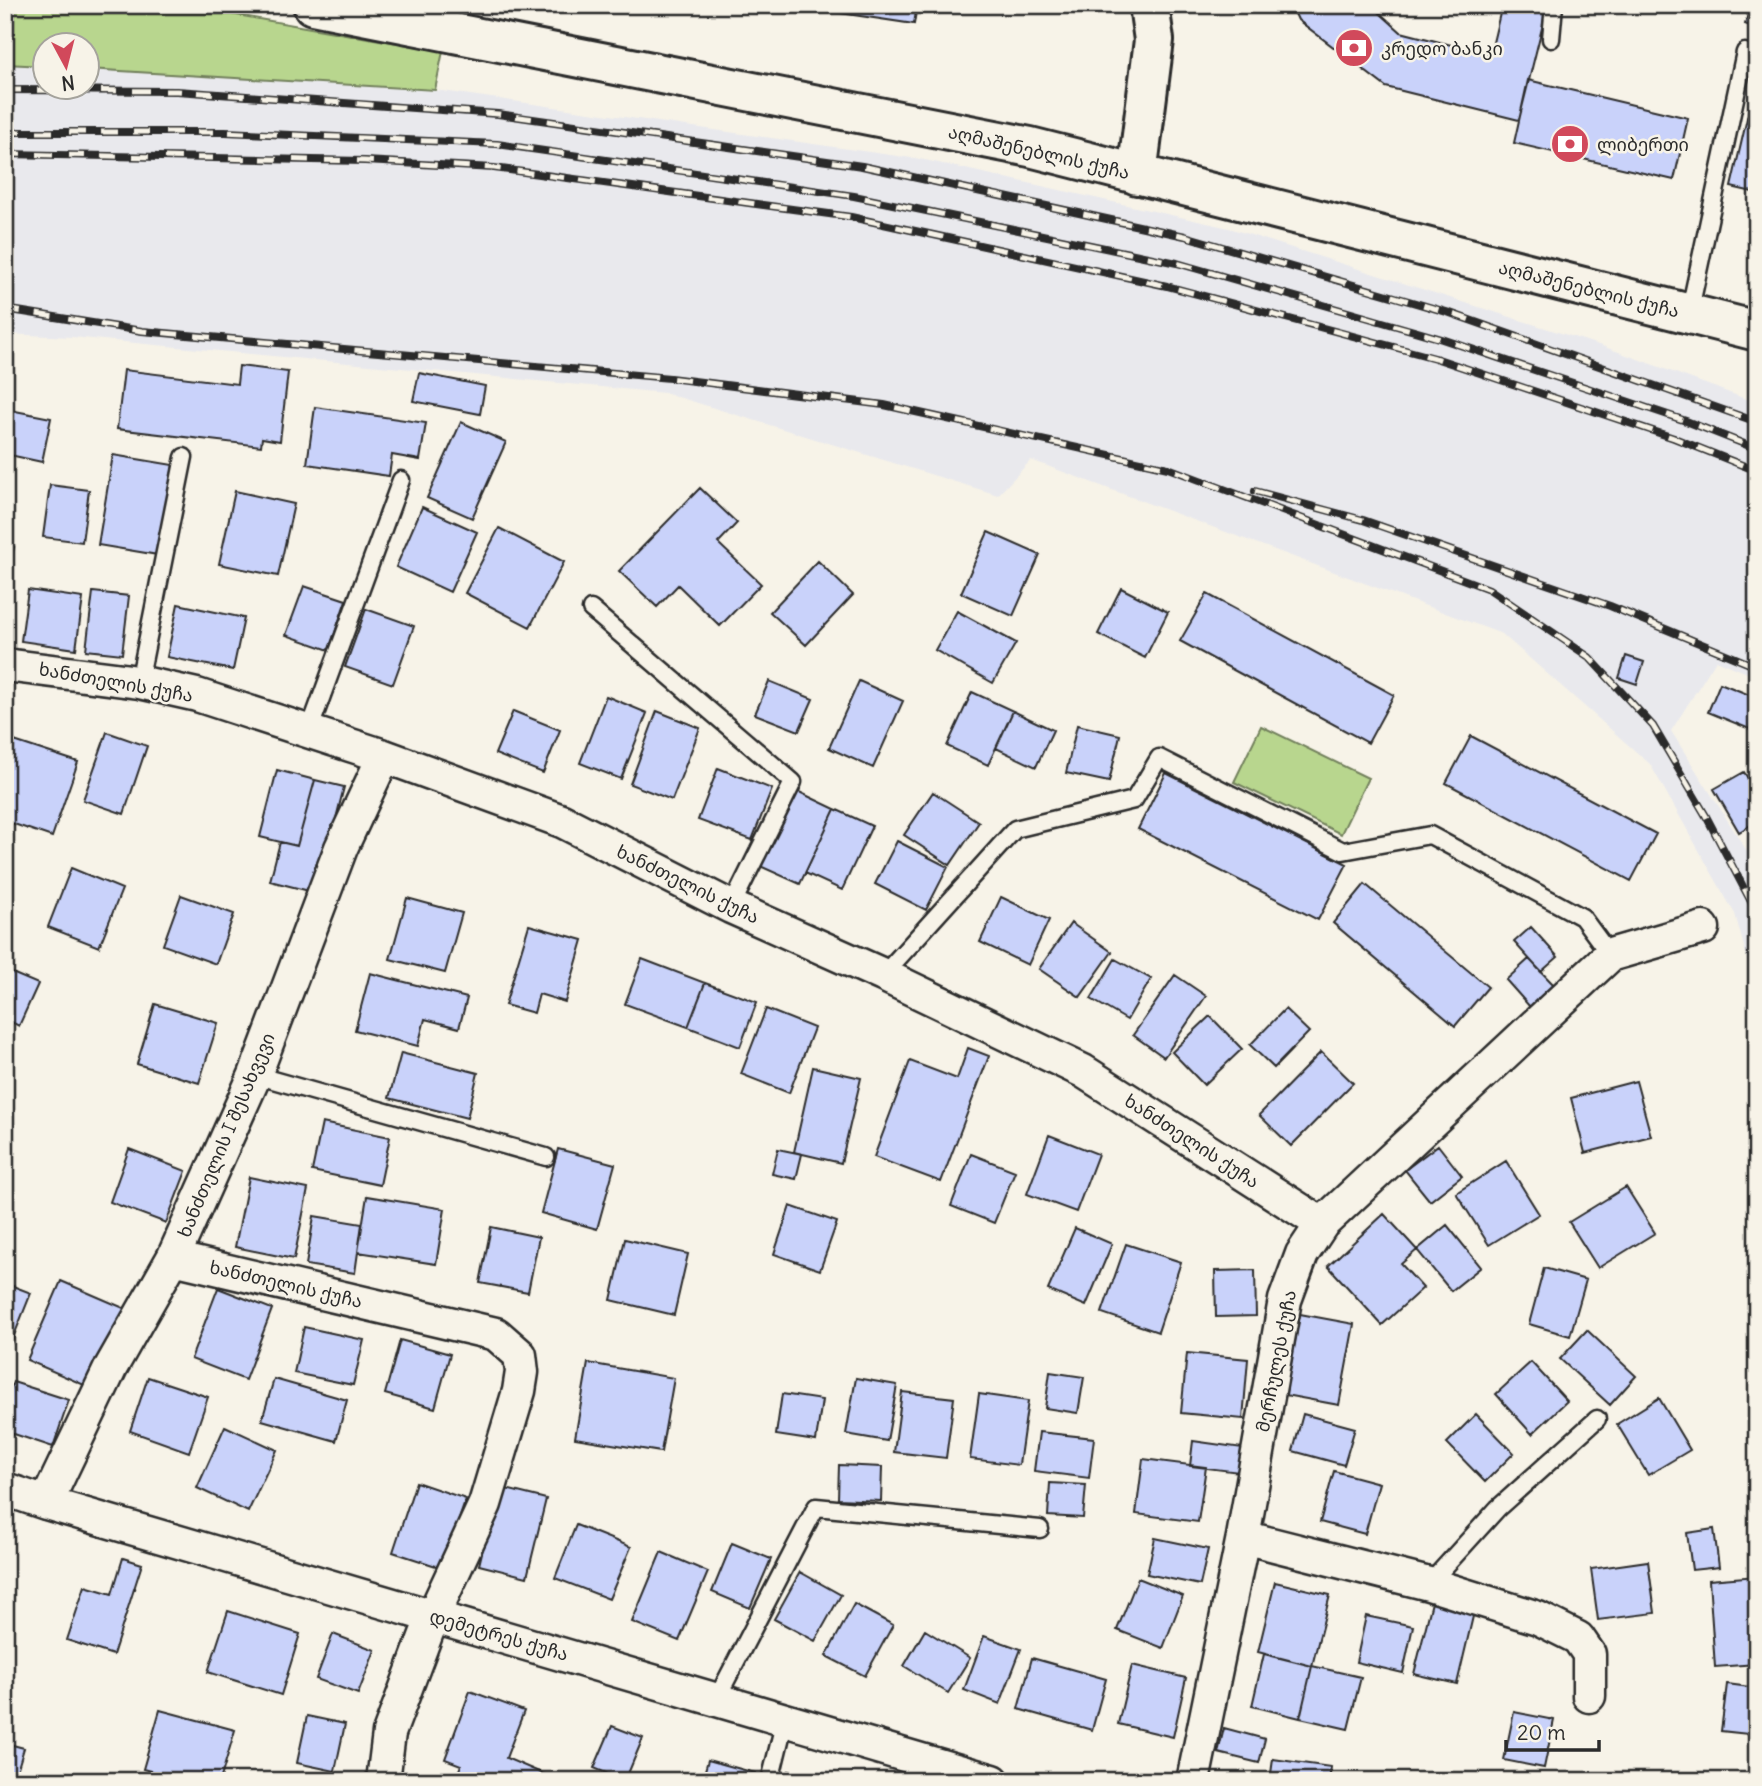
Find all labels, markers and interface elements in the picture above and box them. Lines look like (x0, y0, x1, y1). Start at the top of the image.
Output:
bank icon: კრედო ბანკი (1333, 27, 1375, 69)
north arrow (32, 32, 102, 102)
place label: კრედო ბანკი (1381, 37, 1503, 60)
text: N (60, 70, 76, 96)
street label: აღმაშენებლის ქუჩა (946, 120, 1132, 184)
bank icon: ლიბერთი (1549, 123, 1591, 165)
place label: ლიბერთი (1597, 133, 1689, 156)
street label: აღმაშენებლის ქუჩა (1496, 255, 1682, 323)
street label: ხანძთელის ქუჩა (37, 657, 195, 707)
street label: ხანძთელის ქუჩა (613, 839, 763, 929)
street label: ხანძთელის I შესახვევი (172, 1029, 280, 1241)
street label: ხანძთელის ქუჩა (1120, 1089, 1264, 1193)
street label: ხანძთელის ქუჩა (207, 1255, 365, 1313)
street label: მერჩულეს ქუჩა (1251, 1288, 1301, 1434)
street label: დემეტრეს ქუჩა (427, 1604, 571, 1666)
scale bar (1506, 1709, 1599, 1753)
text: 20 m (1517, 1719, 1566, 1746)

